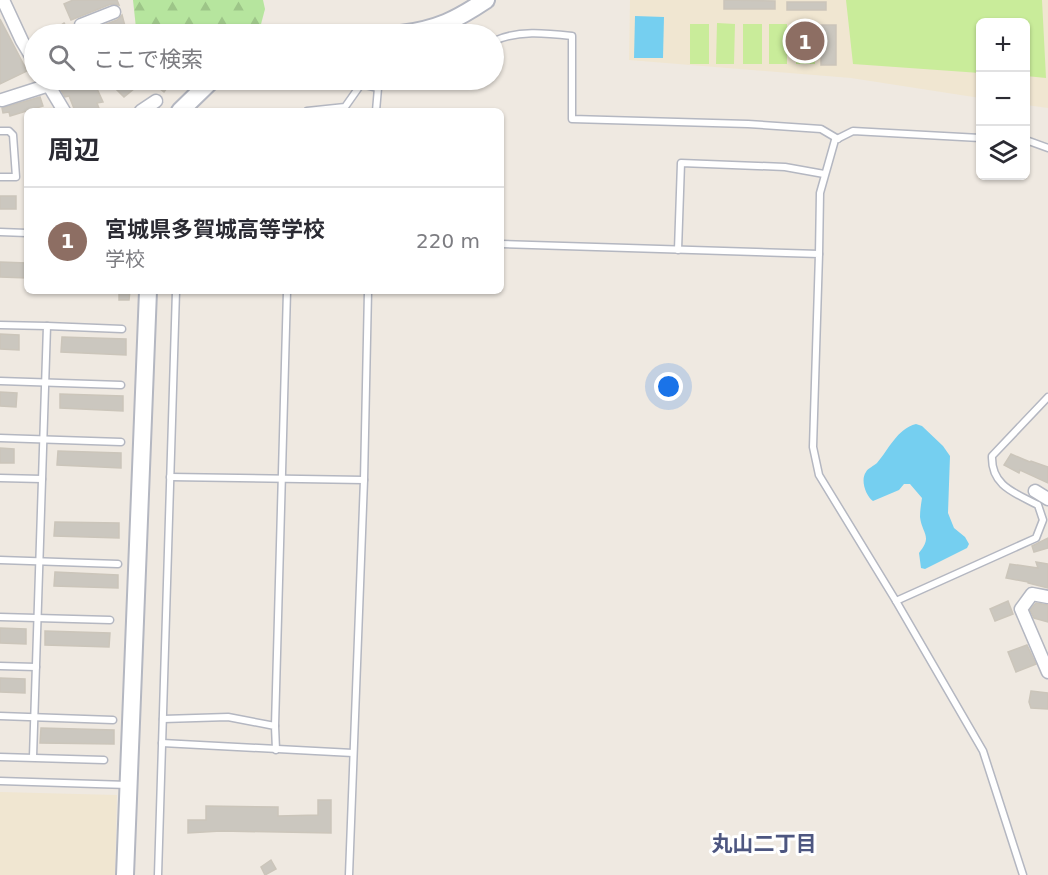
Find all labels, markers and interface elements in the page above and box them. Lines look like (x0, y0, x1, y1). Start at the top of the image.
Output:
pin: 1 (786, 18, 824, 63)
map controls (976, 18, 1030, 180)
button: + (976, 18, 1030, 72)
search box (24, 24, 504, 90)
icon: search (45, 41, 78, 74)
text: ここで検索 (93, 47, 203, 72)
button: − (976, 72, 1030, 126)
button: layers (976, 126, 1030, 180)
text: 周辺 (48, 135, 100, 165)
text: 宮城県多賀城高等学校 (105, 217, 325, 242)
text: 1 (61, 229, 74, 253)
text: 220 m (416, 229, 480, 253)
text: 学校 (105, 247, 145, 271)
your location (654, 372, 683, 401)
district label: 丸山二丁目 (712, 832, 817, 856)

